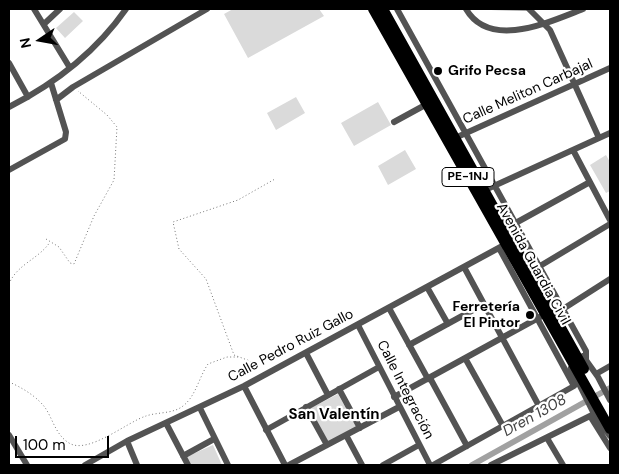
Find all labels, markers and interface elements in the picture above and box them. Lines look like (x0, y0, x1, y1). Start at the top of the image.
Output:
north arrow (15, 15, 65, 65)
text: N (15, 36, 35, 50)
street label: Calle Meliton Carbajal (460, 56, 596, 128)
place label: Grifo Pecsa (448, 63, 526, 79)
marker: Grifo Pecsa (432, 65, 444, 77)
road number: PE-1NJ (442, 168, 494, 186)
street label: Avenida Guardia Civil (492, 200, 574, 328)
place label: Ferretería El Pintor (453, 299, 520, 332)
street label: Calle Pedro Ruiz Gallo (225, 306, 357, 386)
marker: Ferretería El Pintor (524, 309, 536, 321)
street label: Calle Integración (373, 338, 437, 442)
water label: Dren 1308 (500, 391, 570, 441)
district label: San Valentín (288, 406, 380, 424)
scale bar (18, 426, 111, 458)
text: 100 m (23, 435, 66, 455)

